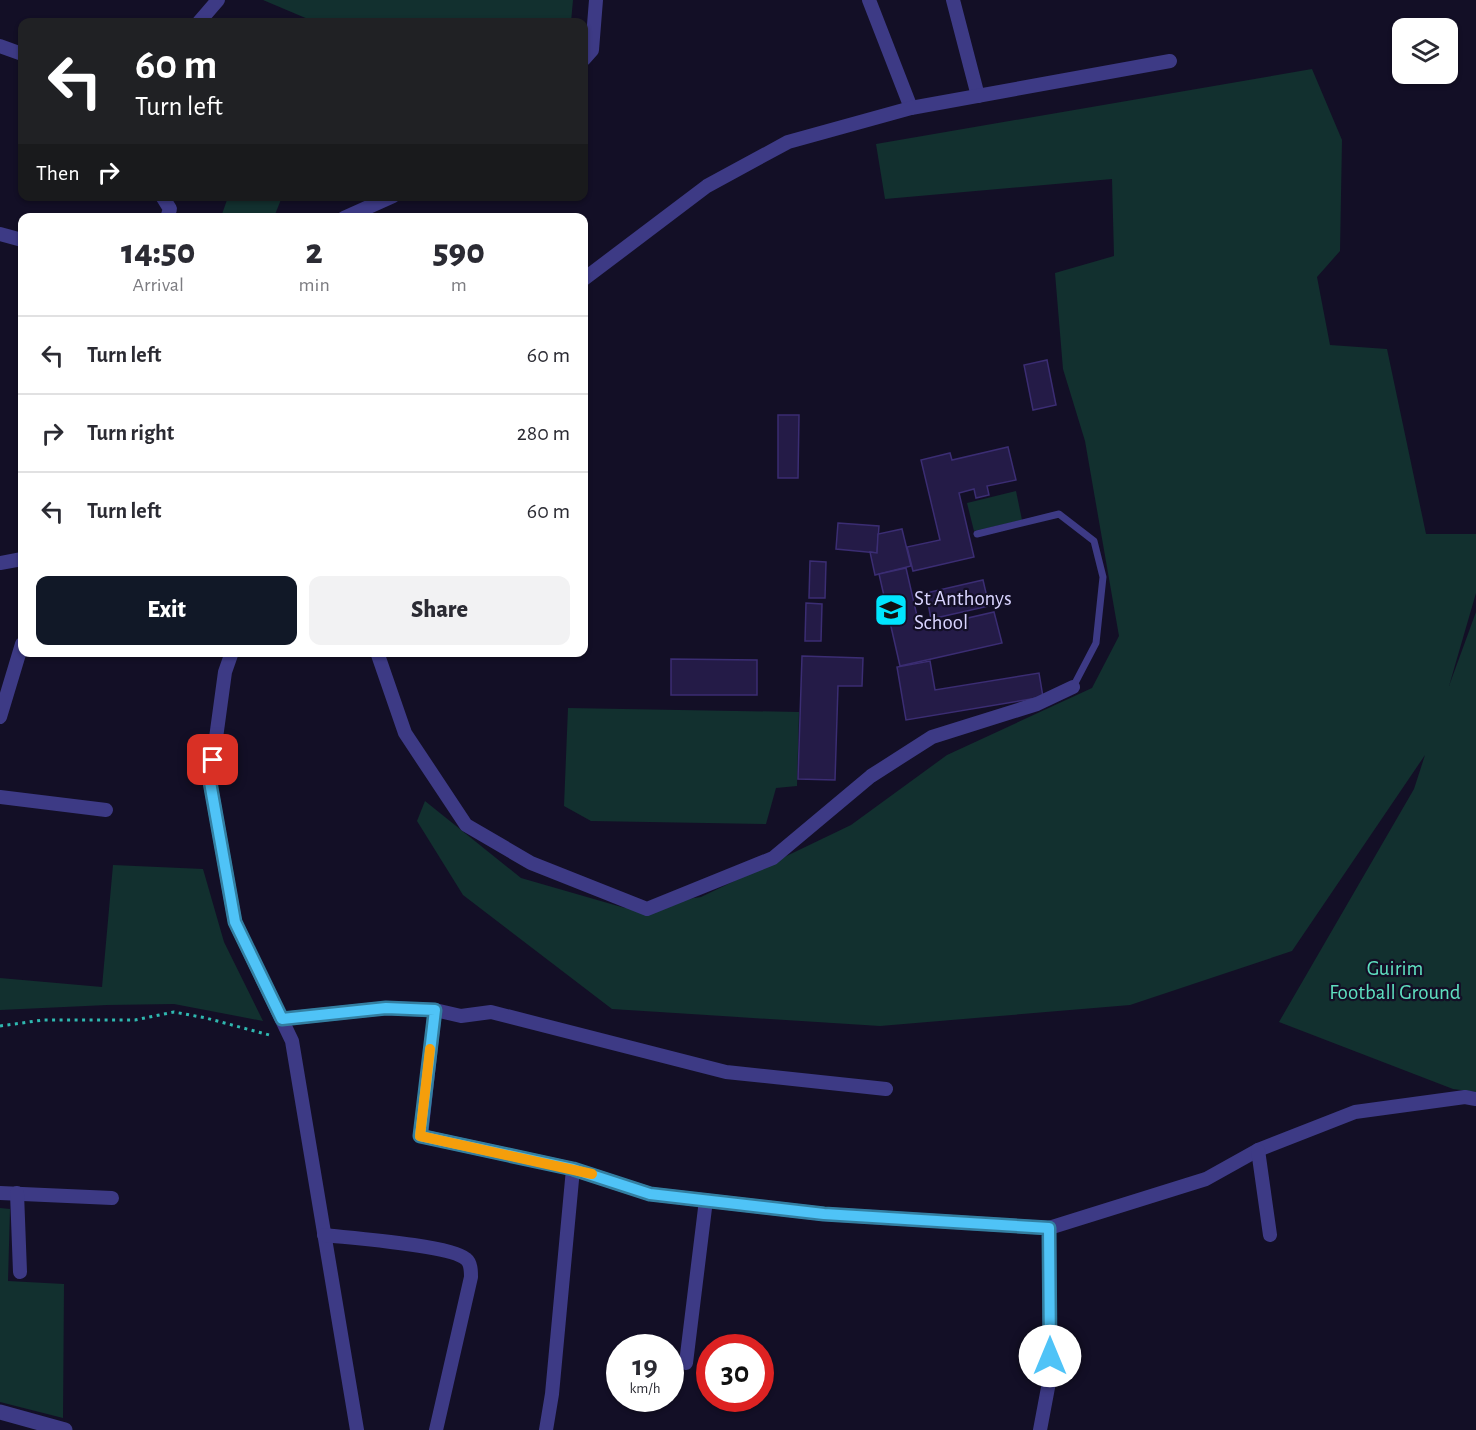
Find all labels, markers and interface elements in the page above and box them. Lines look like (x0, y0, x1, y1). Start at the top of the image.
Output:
map controls (1392, 18, 1458, 84)
button: layers (1392, 18, 1458, 84)
icon: left (36, 42, 114, 120)
text: 60 m (135, 44, 217, 86)
text: Turn left (135, 93, 223, 120)
icon: right (92, 156, 125, 189)
text: Then (36, 162, 80, 184)
text: 14:50 (121, 234, 195, 270)
text: 2 (306, 234, 323, 270)
text: 590 (433, 234, 485, 270)
text: Arrival (133, 275, 184, 295)
text: min (299, 275, 330, 295)
text: m (451, 275, 467, 295)
icon: left (36, 339, 69, 372)
text: Turn left (87, 344, 161, 366)
text: 60 m (527, 344, 570, 366)
icon: right (36, 417, 69, 450)
text: Turn right (87, 422, 174, 444)
text: 280 m (517, 422, 570, 444)
icon: left (36, 495, 69, 528)
text: Turn left (87, 500, 161, 522)
text: 60 m (527, 500, 570, 522)
button: Exit (36, 576, 297, 645)
button: Share (309, 576, 570, 645)
place label: St Anthonys School (914, 588, 1012, 633)
school or university icon: St Anthonys School (873, 592, 909, 628)
pin (187, 734, 238, 785)
icon: arrive (196, 743, 229, 776)
park label: Guirim Football Ground (1329, 958, 1461, 1003)
position arrow (1018, 1324, 1082, 1388)
speed limit sign: 30 (696, 1334, 774, 1412)
text: 19 (632, 1351, 658, 1381)
text: km/h (630, 1381, 660, 1396)

